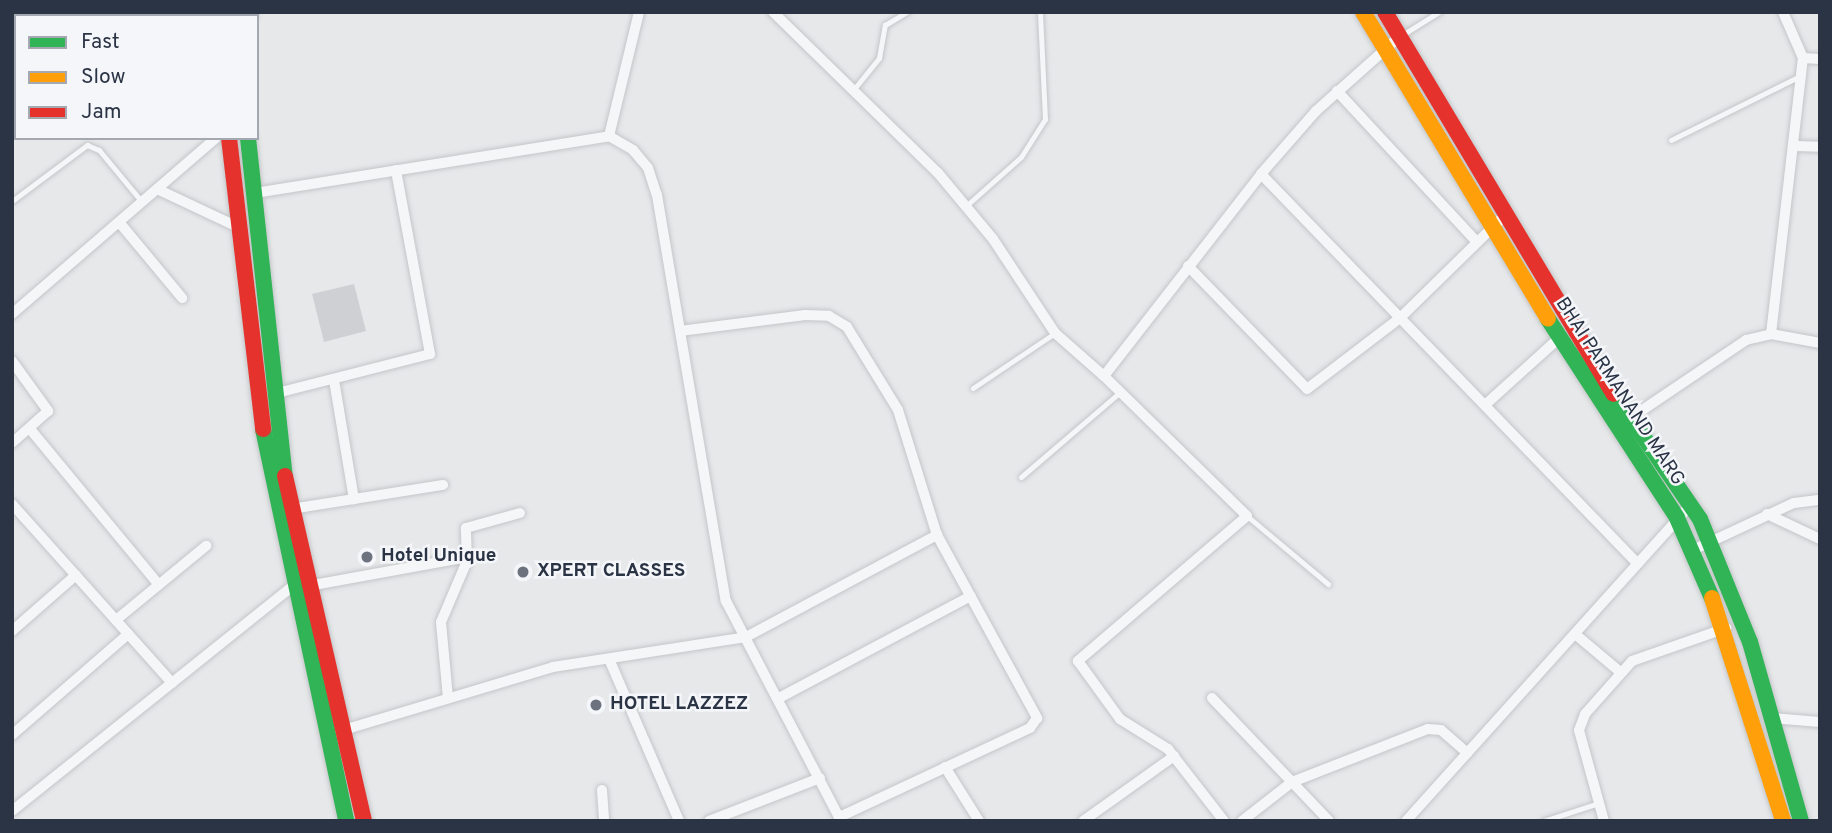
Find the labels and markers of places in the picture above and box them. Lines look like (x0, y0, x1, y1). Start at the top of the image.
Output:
place label: Hotel Unique (381, 546, 496, 568)
marker: Hotel Unique (359, 549, 375, 565)
place label: XPERT CLASSES (537, 561, 685, 583)
marker: XPERT CLASSES (515, 564, 531, 580)
place label: HOTEL LAZZEZ (610, 694, 749, 716)
marker: HOTEL LAZZEZ (588, 697, 604, 713)

